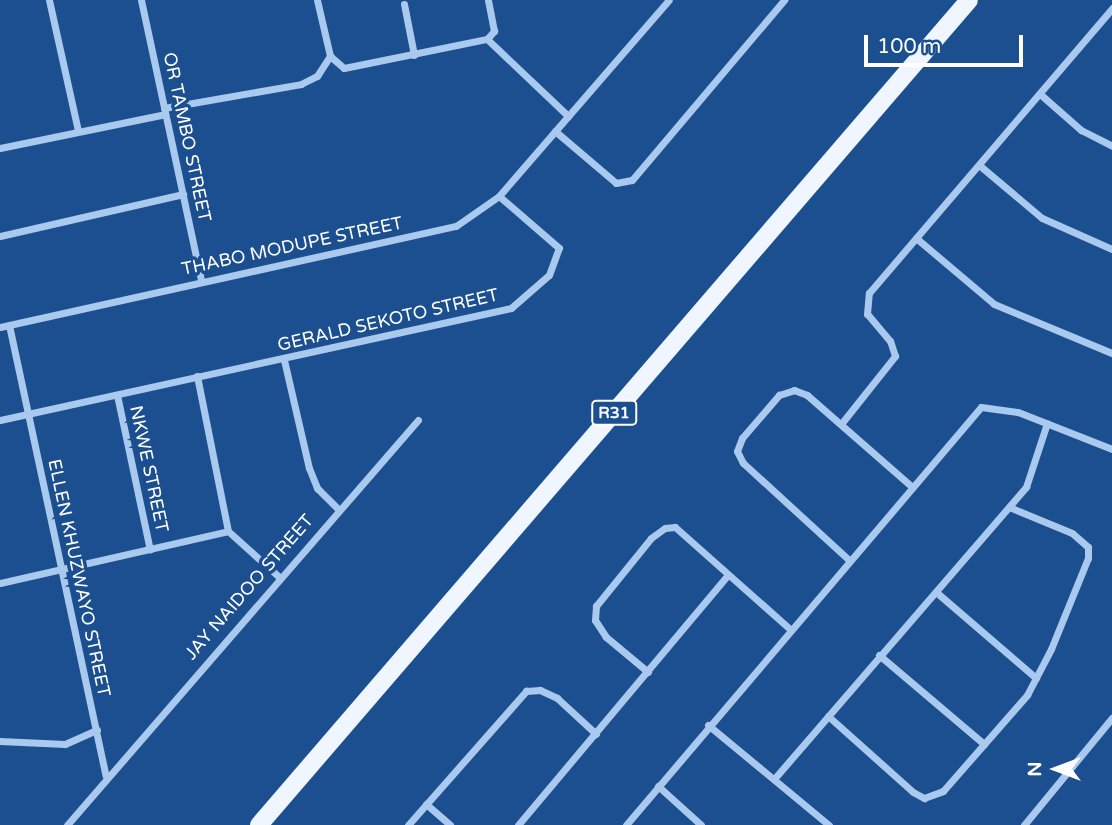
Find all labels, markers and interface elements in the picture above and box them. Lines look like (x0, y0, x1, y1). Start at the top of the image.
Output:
scale bar (867, 21, 1026, 65)
text: 100 m (877, 34, 941, 59)
street label: OR TAMBO STREET (158, 50, 216, 224)
street label: THABO MODUPE STREET (180, 212, 404, 280)
street label: GERALD SEKOTO STREET (275, 284, 501, 356)
road number: R31 (591, 400, 637, 426)
street label: NKWE STREET (125, 404, 173, 534)
street label: ELLEN KHUZWAYO STREET (43, 457, 115, 699)
street label: JAY NAIDOO STREET (180, 510, 318, 664)
north arrow (1021, 734, 1091, 804)
text: N (1024, 761, 1046, 777)

